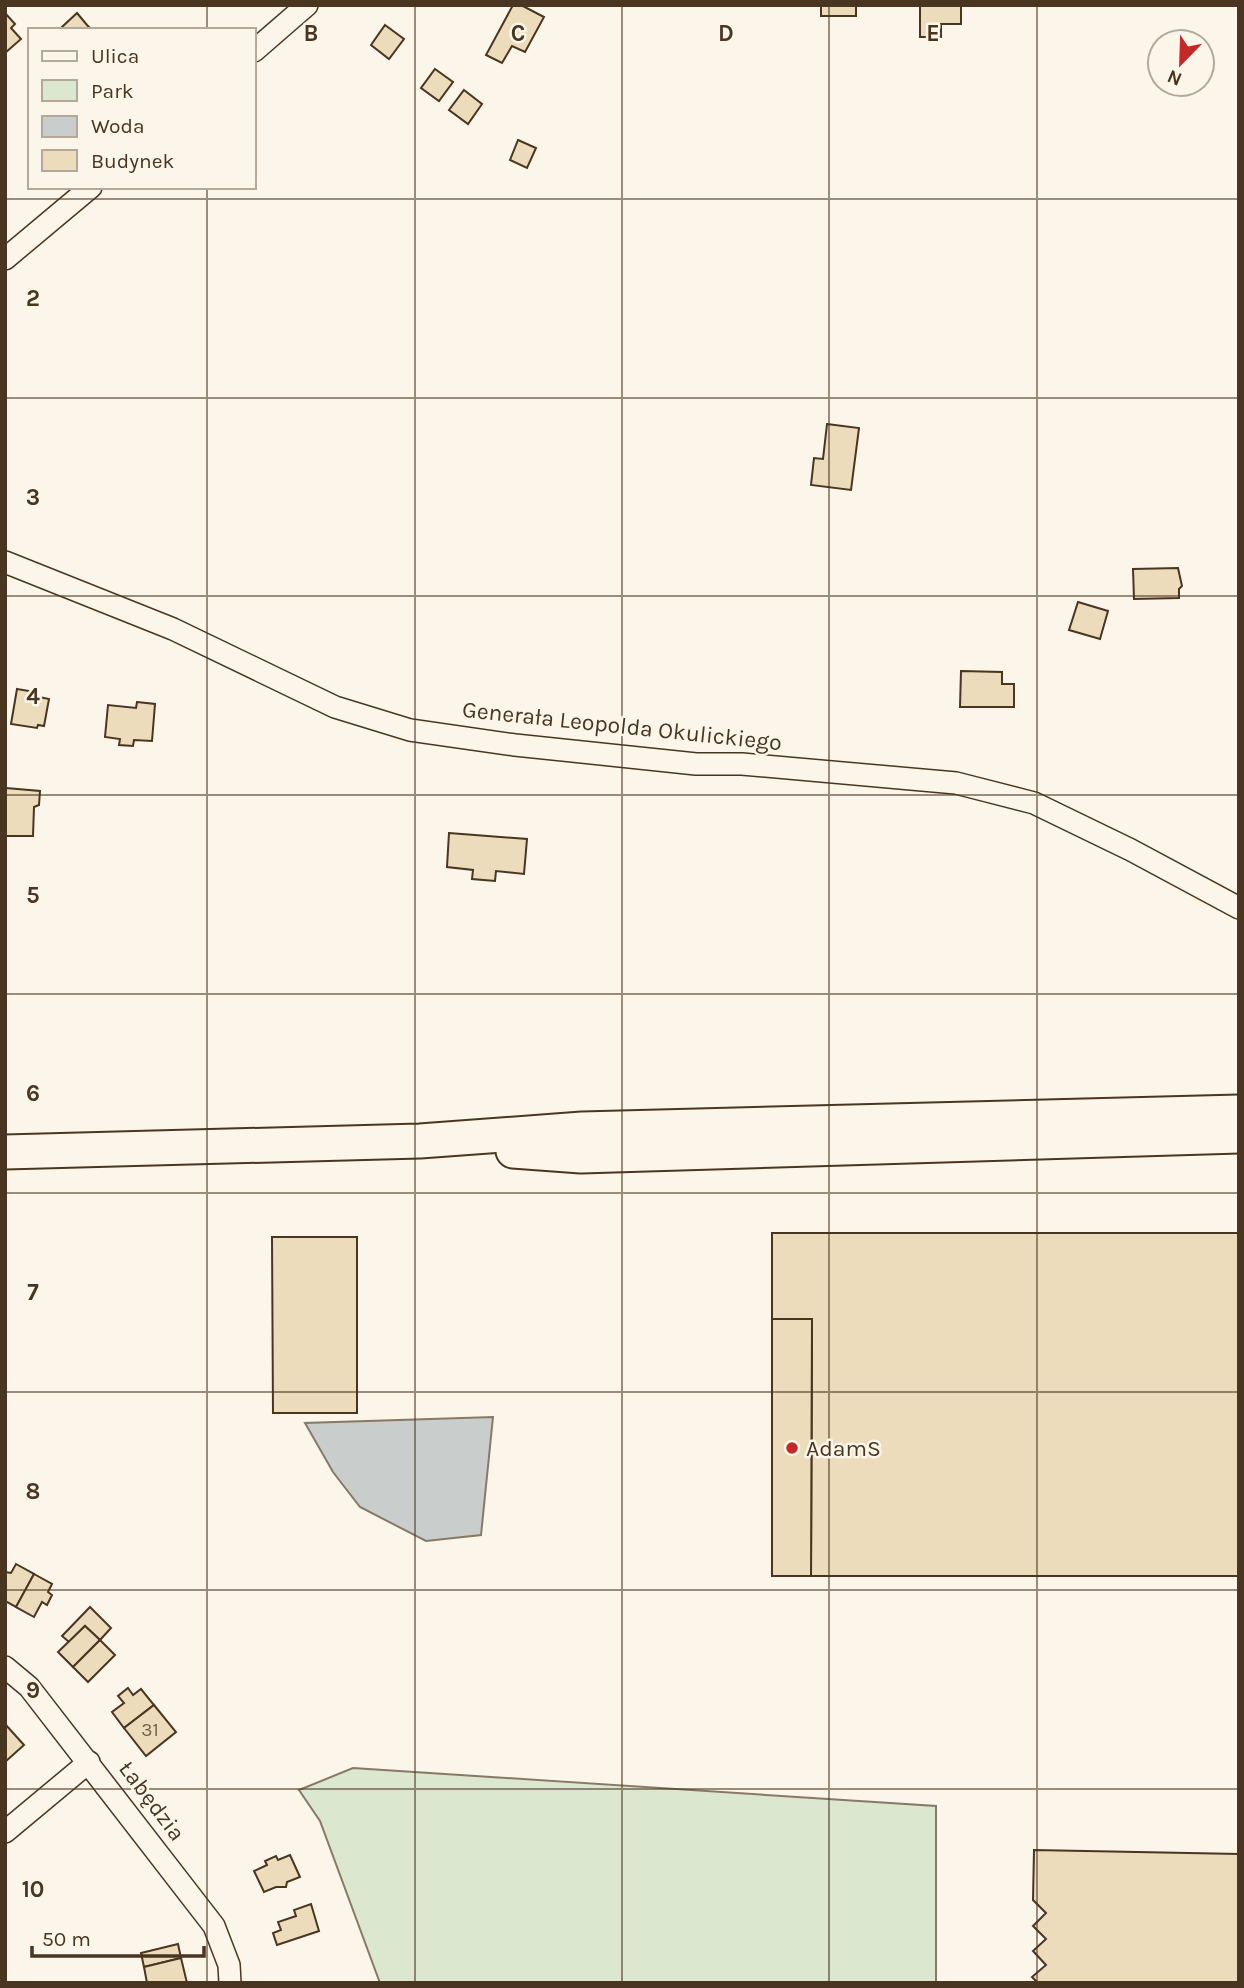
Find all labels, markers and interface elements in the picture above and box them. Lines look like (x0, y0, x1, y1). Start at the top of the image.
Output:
text: B (304, 20, 318, 47)
text: C (511, 20, 525, 47)
text: D (718, 20, 734, 47)
text: E (926, 20, 940, 47)
legend (28, 28, 256, 189)
north arrow (1146, 28, 1216, 98)
text: Ulica (91, 44, 139, 68)
text: N (1164, 65, 1185, 91)
text: Park (91, 79, 134, 103)
text: Woda (91, 114, 145, 138)
text: Budynek (91, 149, 174, 173)
text: 2 (26, 285, 40, 312)
text: 3 (26, 484, 40, 511)
text: 4 (26, 683, 40, 710)
street label: Generała Leopolda Okulickiego (461, 696, 783, 756)
text: 5 (26, 882, 40, 909)
text: 6 (26, 1080, 40, 1107)
text: 7 (27, 1279, 39, 1306)
place label: AdamS (806, 1435, 881, 1462)
marker: AdamS (784, 1440, 800, 1456)
text: 8 (26, 1478, 40, 1505)
text: 9 (26, 1677, 40, 1704)
house number: 31 (141, 1719, 159, 1741)
street label: Łabędzia (113, 1756, 191, 1846)
text: 10 (22, 1876, 44, 1903)
scale bar (32, 1914, 203, 1958)
text: 50 m (42, 1927, 91, 1951)

